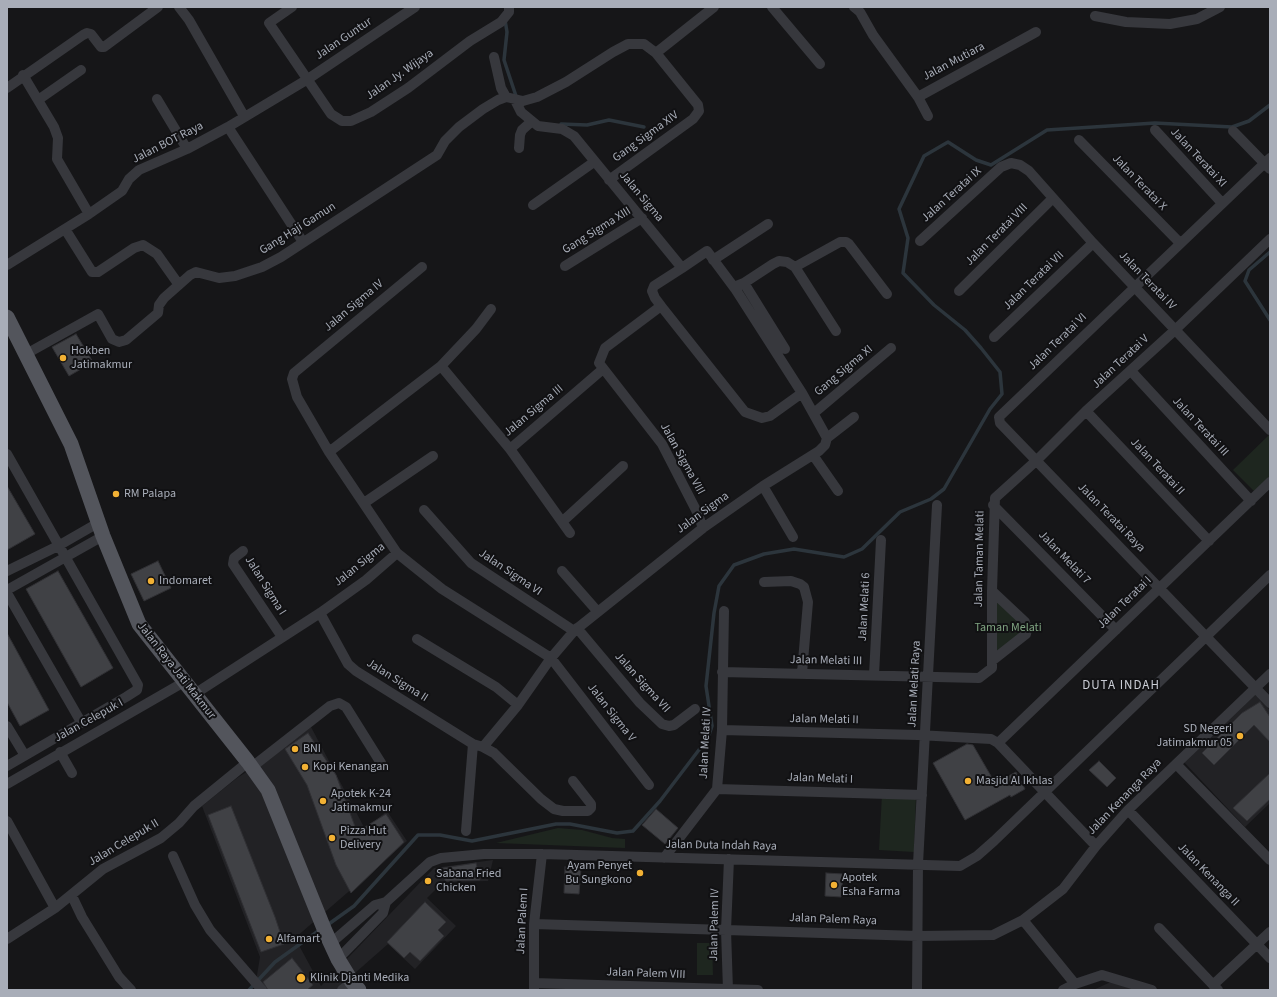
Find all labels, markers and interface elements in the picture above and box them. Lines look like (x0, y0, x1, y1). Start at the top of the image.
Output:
street label: Jalan Guntur (313, 15, 375, 63)
street label: Jalan Mutiara (921, 40, 987, 84)
street label: Jalan Jy. Wijaya (364, 46, 436, 104)
street label: Gang Sigma XIV (610, 108, 682, 166)
street label: Jalan BOT Raya (130, 119, 206, 167)
street label: Jalan Teratai XI (1167, 125, 1229, 191)
street label: Jalan Teratai X (1109, 152, 1169, 214)
street label: Jalan Teratai IX (919, 164, 985, 226)
street label: Jalan Sigma (616, 169, 666, 225)
street label: Gang Haji Gamun (257, 200, 339, 258)
street label: Jalan Teratai VIII (963, 201, 1031, 269)
street label: Gang Sigma XIII (560, 204, 634, 258)
street label: Jalan Teratai VII (1001, 248, 1067, 314)
street label: Jalan Teratai IV (1116, 249, 1178, 313)
street label: Jalan Sigma IV (321, 277, 387, 335)
street label: Jalan Teratai VI (1026, 311, 1090, 373)
street label: Jalan Teratai V (1090, 332, 1152, 392)
street label: Gang Sigma XI (812, 342, 876, 400)
place label: Hokben Jatimakmur (71, 344, 132, 372)
marker: Hokben Jatimakmur (58, 353, 68, 363)
street label: Jalan Sigma III (501, 382, 567, 440)
street label: Jalan Teratai III (1169, 394, 1231, 460)
street label: Jalan Sigma VIII (656, 421, 708, 497)
street label: Jalan Teratai II (1127, 435, 1187, 499)
street label: Jalan Teratai Raya (1074, 480, 1148, 556)
place label: RM Palapa (124, 487, 176, 501)
marker: RM Palapa (111, 489, 121, 499)
street label: Jalan Sigma (674, 489, 732, 537)
street label: Jalan Taman Melati (972, 510, 988, 608)
street label: Jalan Melati 7 (1035, 528, 1093, 588)
street label: Jalan Sigma (332, 540, 388, 590)
street label: Jalan Sigma VI (476, 547, 544, 599)
street label: Jalan Sigma I (241, 554, 289, 618)
street label: Jalan Melati 6 (856, 572, 874, 642)
place label: Indomaret (159, 574, 212, 588)
street label: Jalan Teratai I (1095, 574, 1155, 632)
marker: Indomaret (146, 576, 156, 586)
street label: Jalan Raya Jati Makmur (134, 620, 218, 722)
park label: Taman Melati (974, 621, 1042, 635)
street label: Jalan Melati Raya (906, 640, 924, 728)
street label: Jalan Sigma VII (611, 650, 673, 716)
street label: Jalan Melati III (790, 653, 862, 669)
street label: Jalan Sigma II (364, 656, 430, 706)
district label: DUTA INDAH (1082, 678, 1160, 694)
street label: Jalan Sigma V (584, 681, 638, 745)
street label: Jalan Celepuk I (52, 696, 126, 746)
street label: Jalan Melati IV (697, 707, 715, 779)
street label: Jalan Melati II (789, 712, 859, 728)
place label: SD Negeri Jatimakmur 05 (1156, 722, 1232, 750)
marker: SD Negeri Jatimakmur 05 (1235, 731, 1245, 741)
place label: BNI (303, 742, 321, 756)
marker: BNI (290, 744, 300, 754)
street label: Jalan Kenanga Raya (1085, 756, 1165, 838)
place label: Kopi Kenangan (313, 760, 389, 774)
marker: Kopi Kenangan (300, 762, 310, 772)
street label: Jalan Melati I (787, 771, 853, 787)
place label: Masjid Al Ikhlas (976, 774, 1053, 788)
marker: Masjid Al Ikhlas (963, 776, 973, 786)
place label: Apotek K-24 Jatimakmur (331, 787, 392, 815)
marker: Apotek K-24 Jatimakmur (318, 796, 328, 806)
street label: Jalan Celepuk II (86, 816, 162, 870)
place label: Pizza Hut Delivery (340, 824, 387, 852)
marker: Pizza Hut Delivery (327, 833, 337, 843)
street label: Jalan Duta Indah Raya (665, 838, 777, 854)
street label: Jalan Kenanga II (1174, 840, 1242, 910)
place label: Ayam Penyet Bu Sungkono (565, 859, 632, 887)
place label: Sabana Fried Chicken (436, 867, 501, 895)
marker: Ayam Penyet Bu Sungkono (635, 868, 645, 878)
place label: Apotek Esha Farma (842, 871, 900, 899)
marker: Sabana Fried Chicken (423, 876, 433, 886)
marker: Apotek Esha Farma (829, 880, 839, 890)
street label: Jalan Palem I (514, 887, 532, 955)
street label: Jalan Palem IV (707, 888, 723, 962)
street label: Jalan Palem Raya (789, 911, 877, 929)
place label: Alfamart (277, 932, 320, 946)
marker: Alfamart (264, 934, 274, 944)
street label: Jalan Palem VIII (606, 965, 686, 983)
place label: Klinik Djanti Medika (310, 971, 409, 985)
marker: Klinik Djanti Medika (295, 972, 307, 984)

